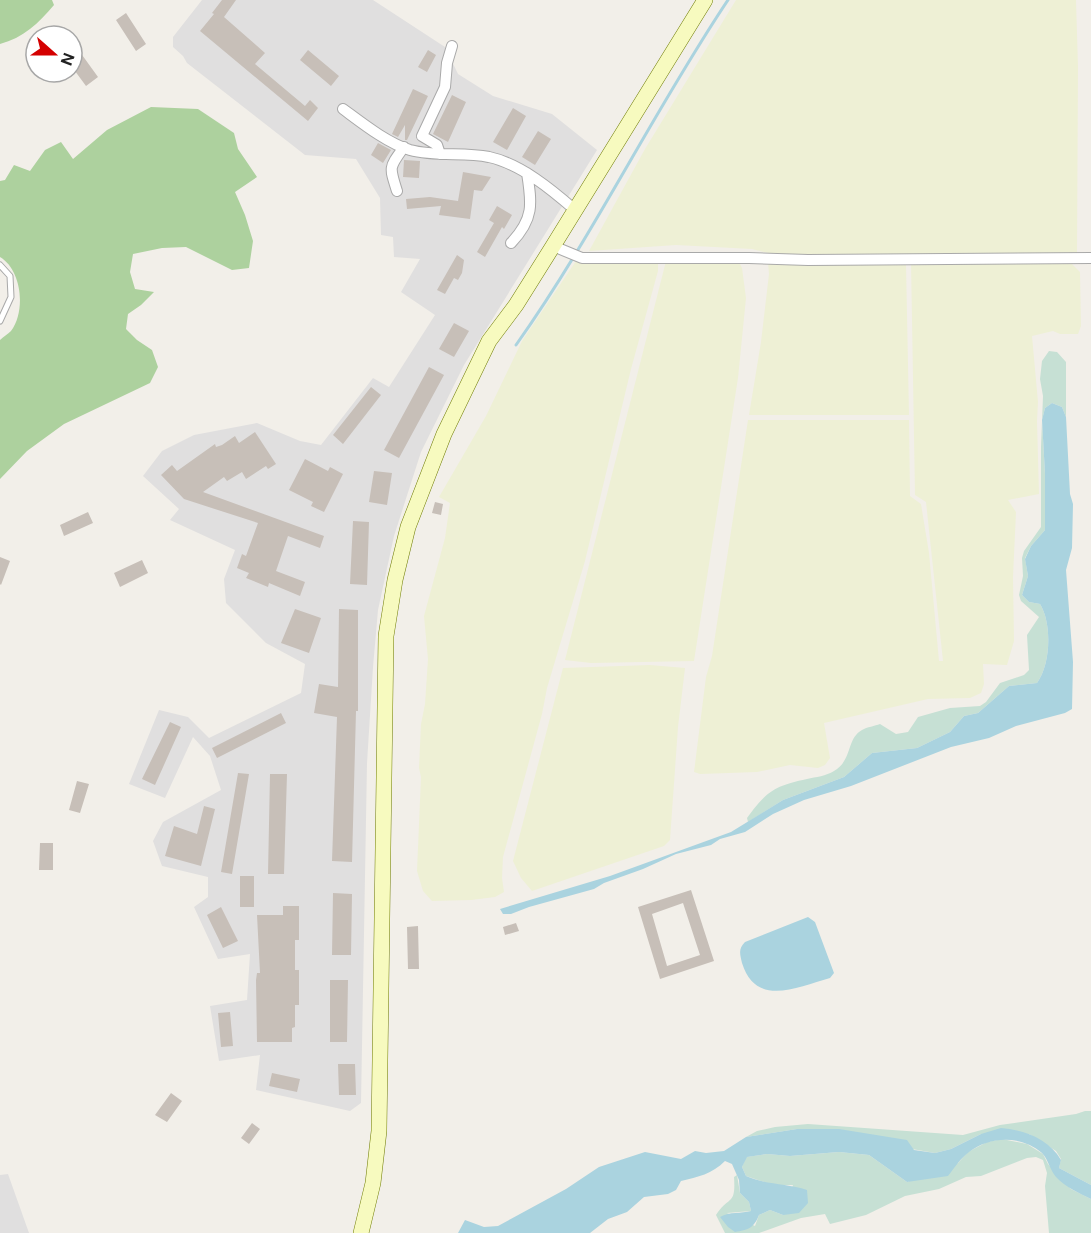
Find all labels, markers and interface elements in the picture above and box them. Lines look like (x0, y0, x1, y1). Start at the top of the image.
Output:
north arrow (24, 24, 84, 84)
text: N (56, 50, 79, 68)

